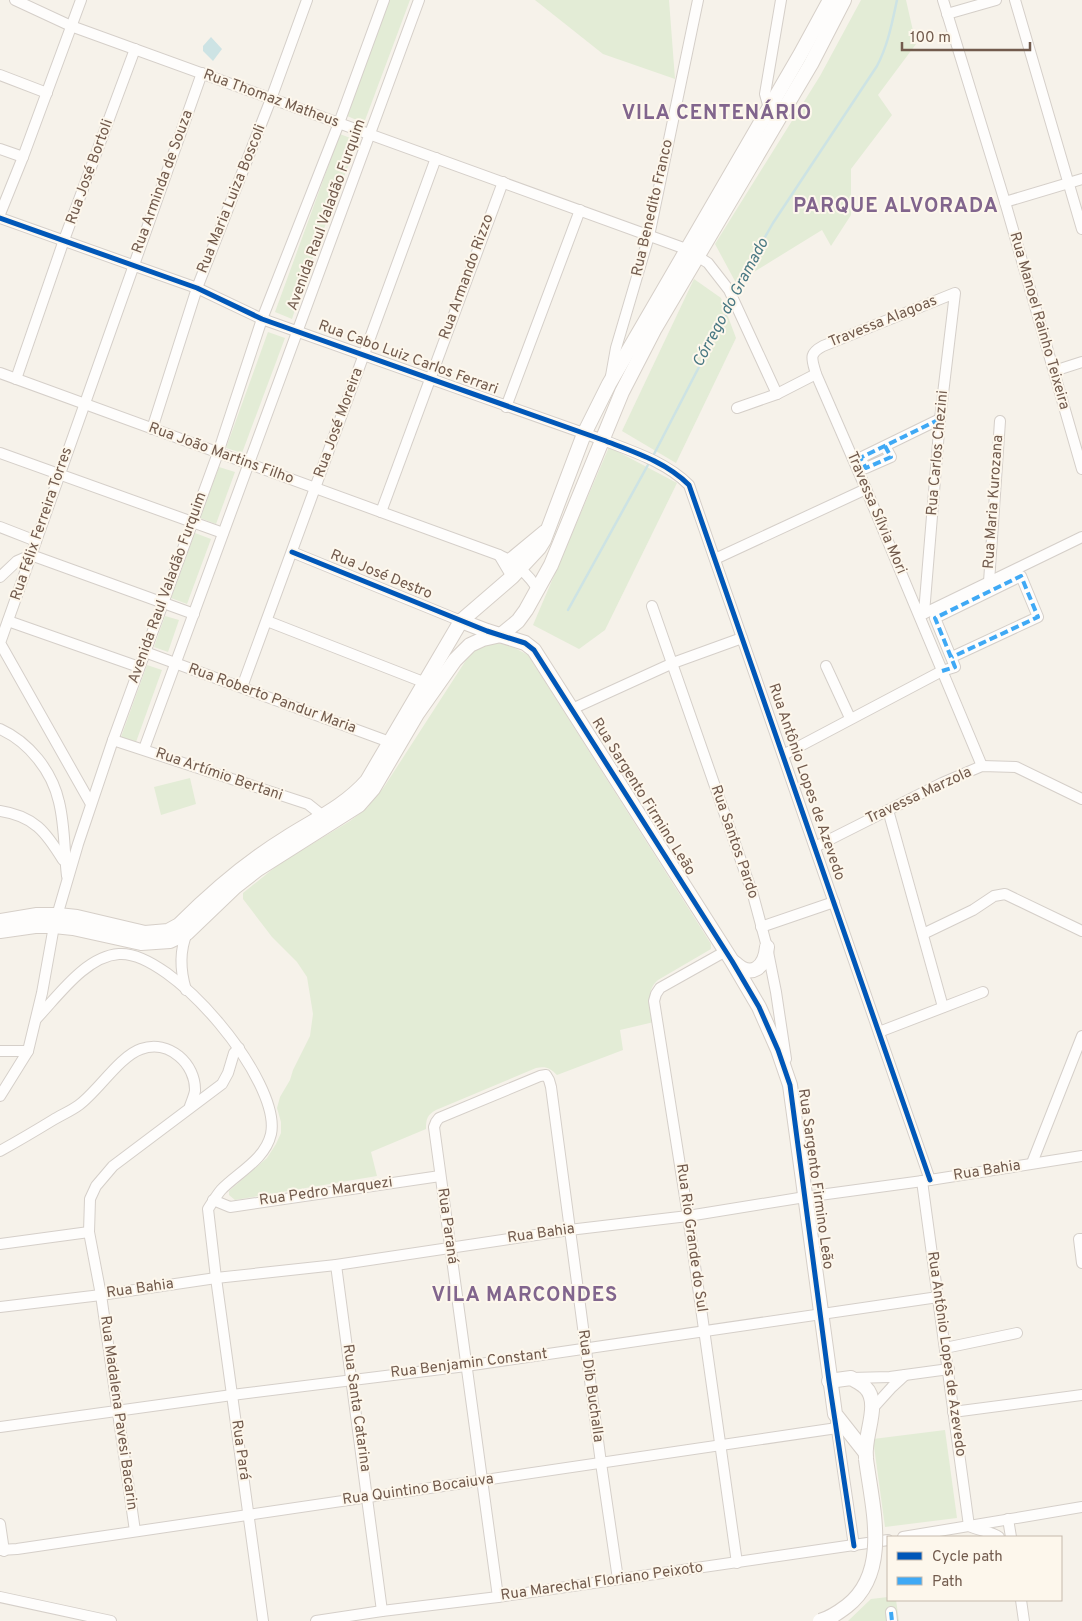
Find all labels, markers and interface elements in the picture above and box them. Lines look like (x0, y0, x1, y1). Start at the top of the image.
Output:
scale bar (902, 20, 1030, 52)
text: 100 m (910, 29, 951, 48)
street label: Rua Thomaz Matheus (200, 66, 342, 132)
district label: VILA CENTENÁRIO (622, 99, 812, 127)
street label: Rua Arminda de Souza (128, 108, 198, 256)
street label: Rua José Bortoli (62, 117, 118, 227)
street label: Avenida Raul Valadão Furquim (283, 117, 371, 313)
street label: Rua Maria Luiza Boscoli (193, 122, 271, 276)
street label: Rua Benedito Franco (628, 138, 678, 278)
district label: PARQUE ALVORADA (793, 194, 999, 220)
street label: Rua Armando Rizzo (435, 212, 499, 342)
street label: Rua Manoel Rainho Teixeira (1005, 230, 1073, 412)
water label: Córrego do Gramado (689, 235, 774, 371)
street label: Travessa Alagoas (826, 292, 940, 352)
street label: Rua Cabo Luiz Carlos Ferrari (315, 317, 501, 399)
street label: Rua José Moreira (310, 365, 368, 481)
street label: Rua Carlos Chezini (923, 389, 953, 517)
street label: Rua João Martins Filho (146, 419, 296, 489)
street label: Rua Maria Kurozana (980, 434, 1008, 570)
street label: Rua Félix Ferreira Torres (7, 445, 77, 603)
street label: Travessa Sílvia Mori (842, 449, 910, 577)
street label: Avenida Raul Valadão Furquim (124, 490, 212, 686)
street label: Rua José Destro (327, 546, 435, 604)
street label: Rua Roberto Pandur Maria (185, 660, 359, 738)
street label: Rua Antônio Lopes de Azevedo (763, 681, 849, 883)
street label: Rua Sargento Firmino Leão (587, 715, 699, 879)
street label: Rua Artímio Bertani (153, 744, 285, 806)
street label: Travessa Marzola (863, 763, 975, 829)
street label: Rua Santos Pardo (706, 783, 762, 901)
street label: Rua Sargento Firmino Leão (793, 1087, 837, 1271)
street label: Rua Bahia (952, 1156, 1022, 1186)
street label: Rua Rio Grande do Sul (671, 1163, 711, 1313)
street label: Rua Pedro Marquezi (258, 1173, 394, 1211)
street label: Rua Paraná (432, 1187, 462, 1266)
street label: Rua Bahia (506, 1220, 576, 1248)
street label: Rua Antônio Lopes de Azevedo (922, 1250, 970, 1458)
street label: Rua Bahia (105, 1275, 175, 1303)
district label: VILA MARCONDES (432, 1283, 618, 1309)
street label: Rua Madalena Pavesi Bacarin (95, 1314, 141, 1512)
street label: Rua Dib Buchalla (573, 1328, 607, 1444)
street label: Rua Santa Catarina (338, 1343, 374, 1473)
street label: Rua Benjamin Constant (389, 1345, 549, 1383)
street label: Rua Pará (226, 1419, 254, 1481)
street label: Rua Quintino Bocaiuva (341, 1470, 495, 1510)
legend (887, 1536, 1062, 1601)
text: Cycle path (932, 1548, 1003, 1567)
street label: Rua Marechal Floriano Peixoto (500, 1558, 704, 1606)
text: Path (932, 1573, 963, 1592)

